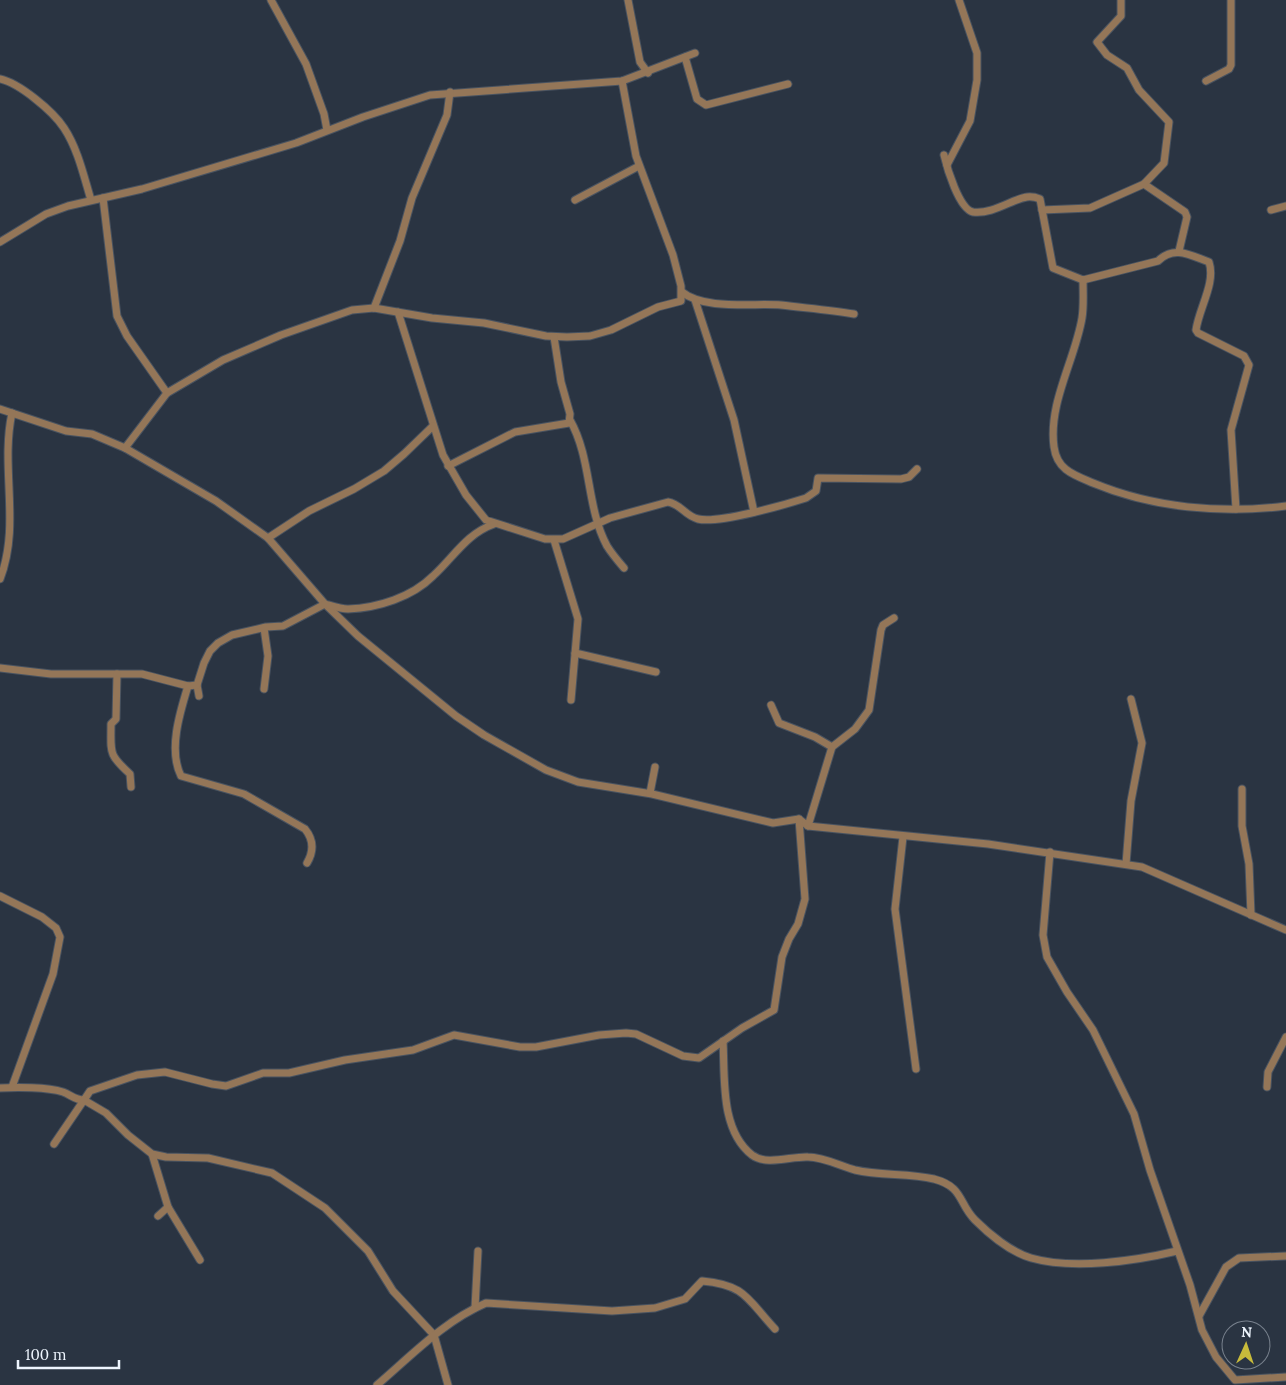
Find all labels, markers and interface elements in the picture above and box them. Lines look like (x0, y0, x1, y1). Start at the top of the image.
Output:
north arrow (1221, 1320, 1271, 1370)
text: N (1241, 1323, 1253, 1341)
scale bar (18, 1338, 119, 1370)
text: 100 m (25, 1345, 66, 1364)

